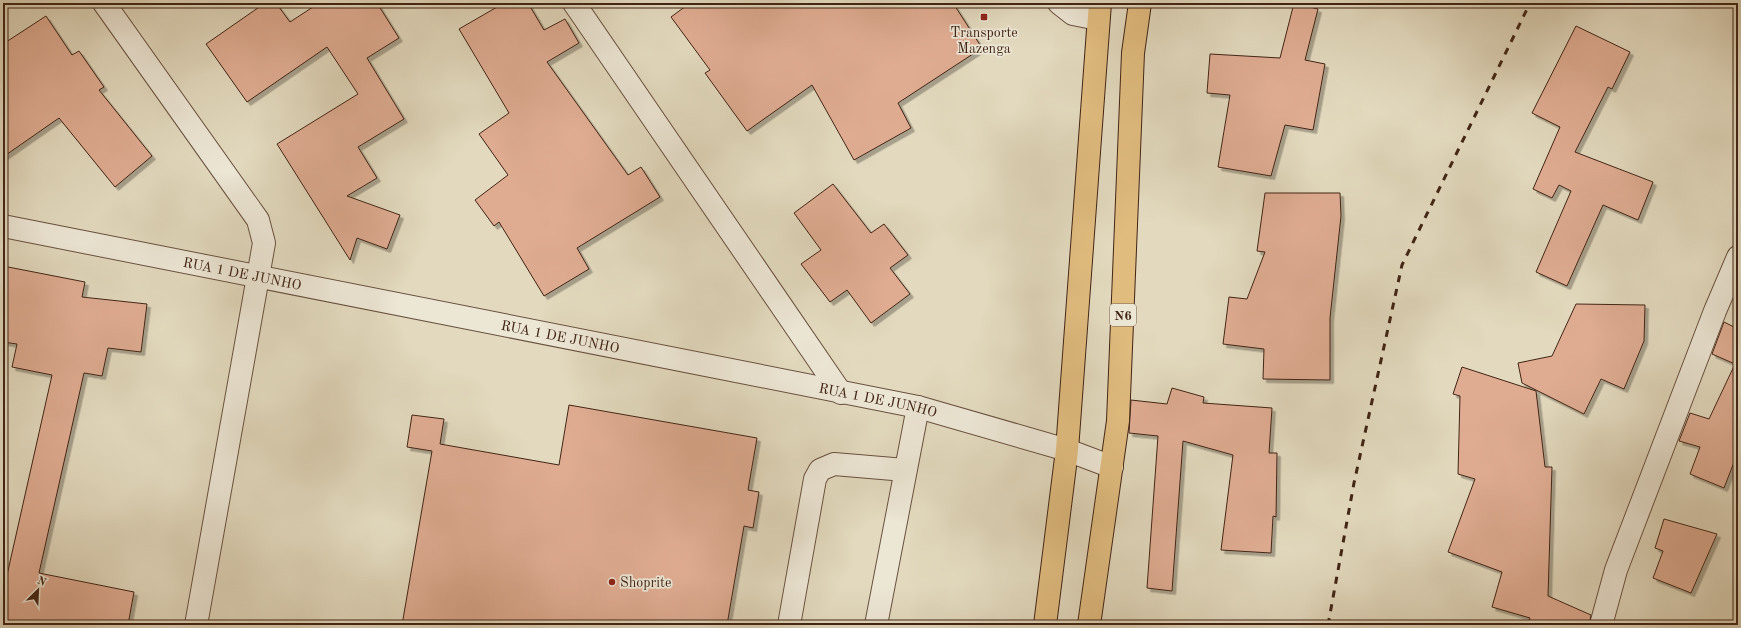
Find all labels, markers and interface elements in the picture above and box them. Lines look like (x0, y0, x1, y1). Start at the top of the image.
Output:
marker: Transporte Mazenga (979, 12, 989, 22)
place label: Transporte Mazenga (950, 26, 1018, 56)
street label: RUA 1 DE JUNHO (182, 256, 303, 293)
road number: N6 (1110, 304, 1136, 326)
street label: RUA 1 DE JUNHO (500, 319, 621, 356)
street label: RUA 1 DE JUNHO (817, 382, 939, 420)
north arrow (18, 570, 58, 610)
text: N (35, 576, 48, 589)
place label: Shoprite (620, 576, 671, 590)
marker: Shoprite (607, 577, 617, 587)

